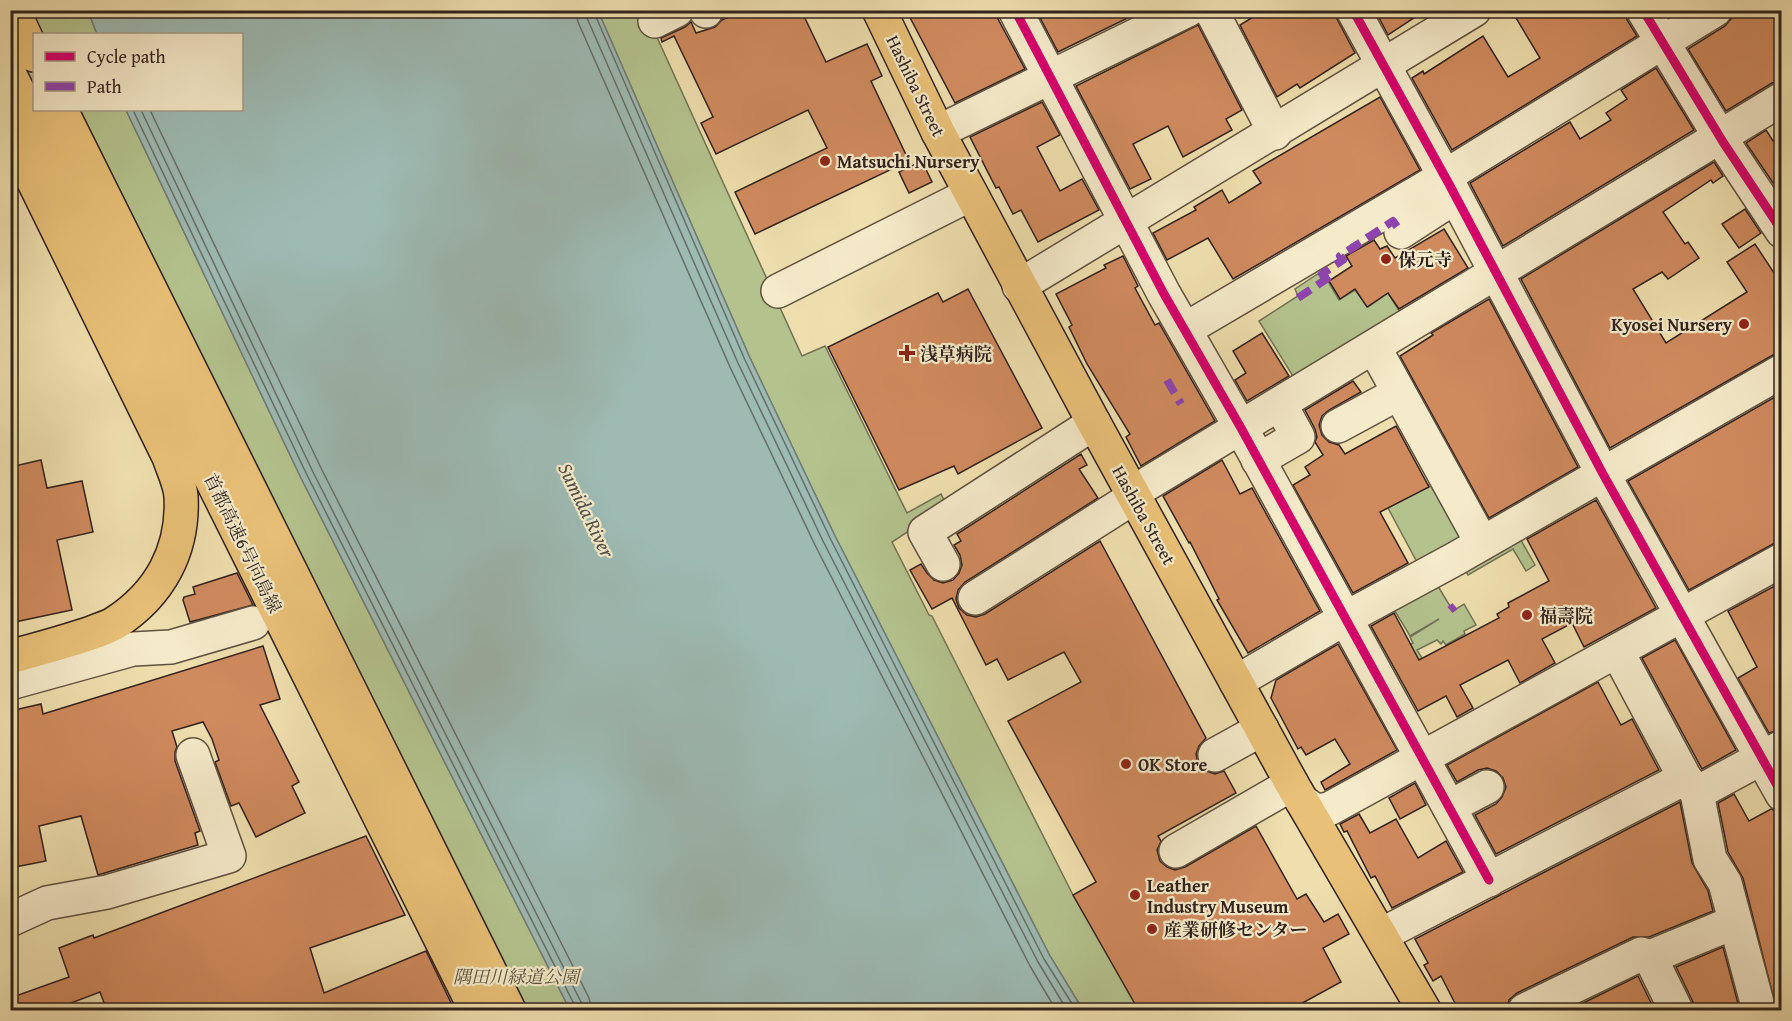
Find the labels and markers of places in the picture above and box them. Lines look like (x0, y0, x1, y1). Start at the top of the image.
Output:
place label: Matsuchi Nursery (837, 148, 980, 175)
marker: Matsuchi Nursery (818, 154, 832, 168)
place label: 保元寺 (1398, 246, 1452, 273)
marker: 保元寺 (1379, 252, 1393, 266)
place label: Kyosei Nursery (1611, 311, 1733, 338)
marker: Kyosei Nursery (1737, 317, 1751, 331)
place label: 浅草病院 (920, 340, 992, 367)
marker: 浅草病院 (898, 344, 916, 362)
place label: 福壽院 (1539, 602, 1593, 629)
marker: 福壽院 (1520, 608, 1534, 622)
place label: OK Store (1138, 751, 1208, 778)
marker: OK Store (1119, 757, 1133, 771)
place label: Leather Industry Museum (1147, 872, 1289, 920)
marker: Leather Industry Museum (1128, 888, 1142, 902)
place label: 産業研修センター (1164, 916, 1307, 943)
marker: 産業研修センター (1145, 922, 1159, 936)

